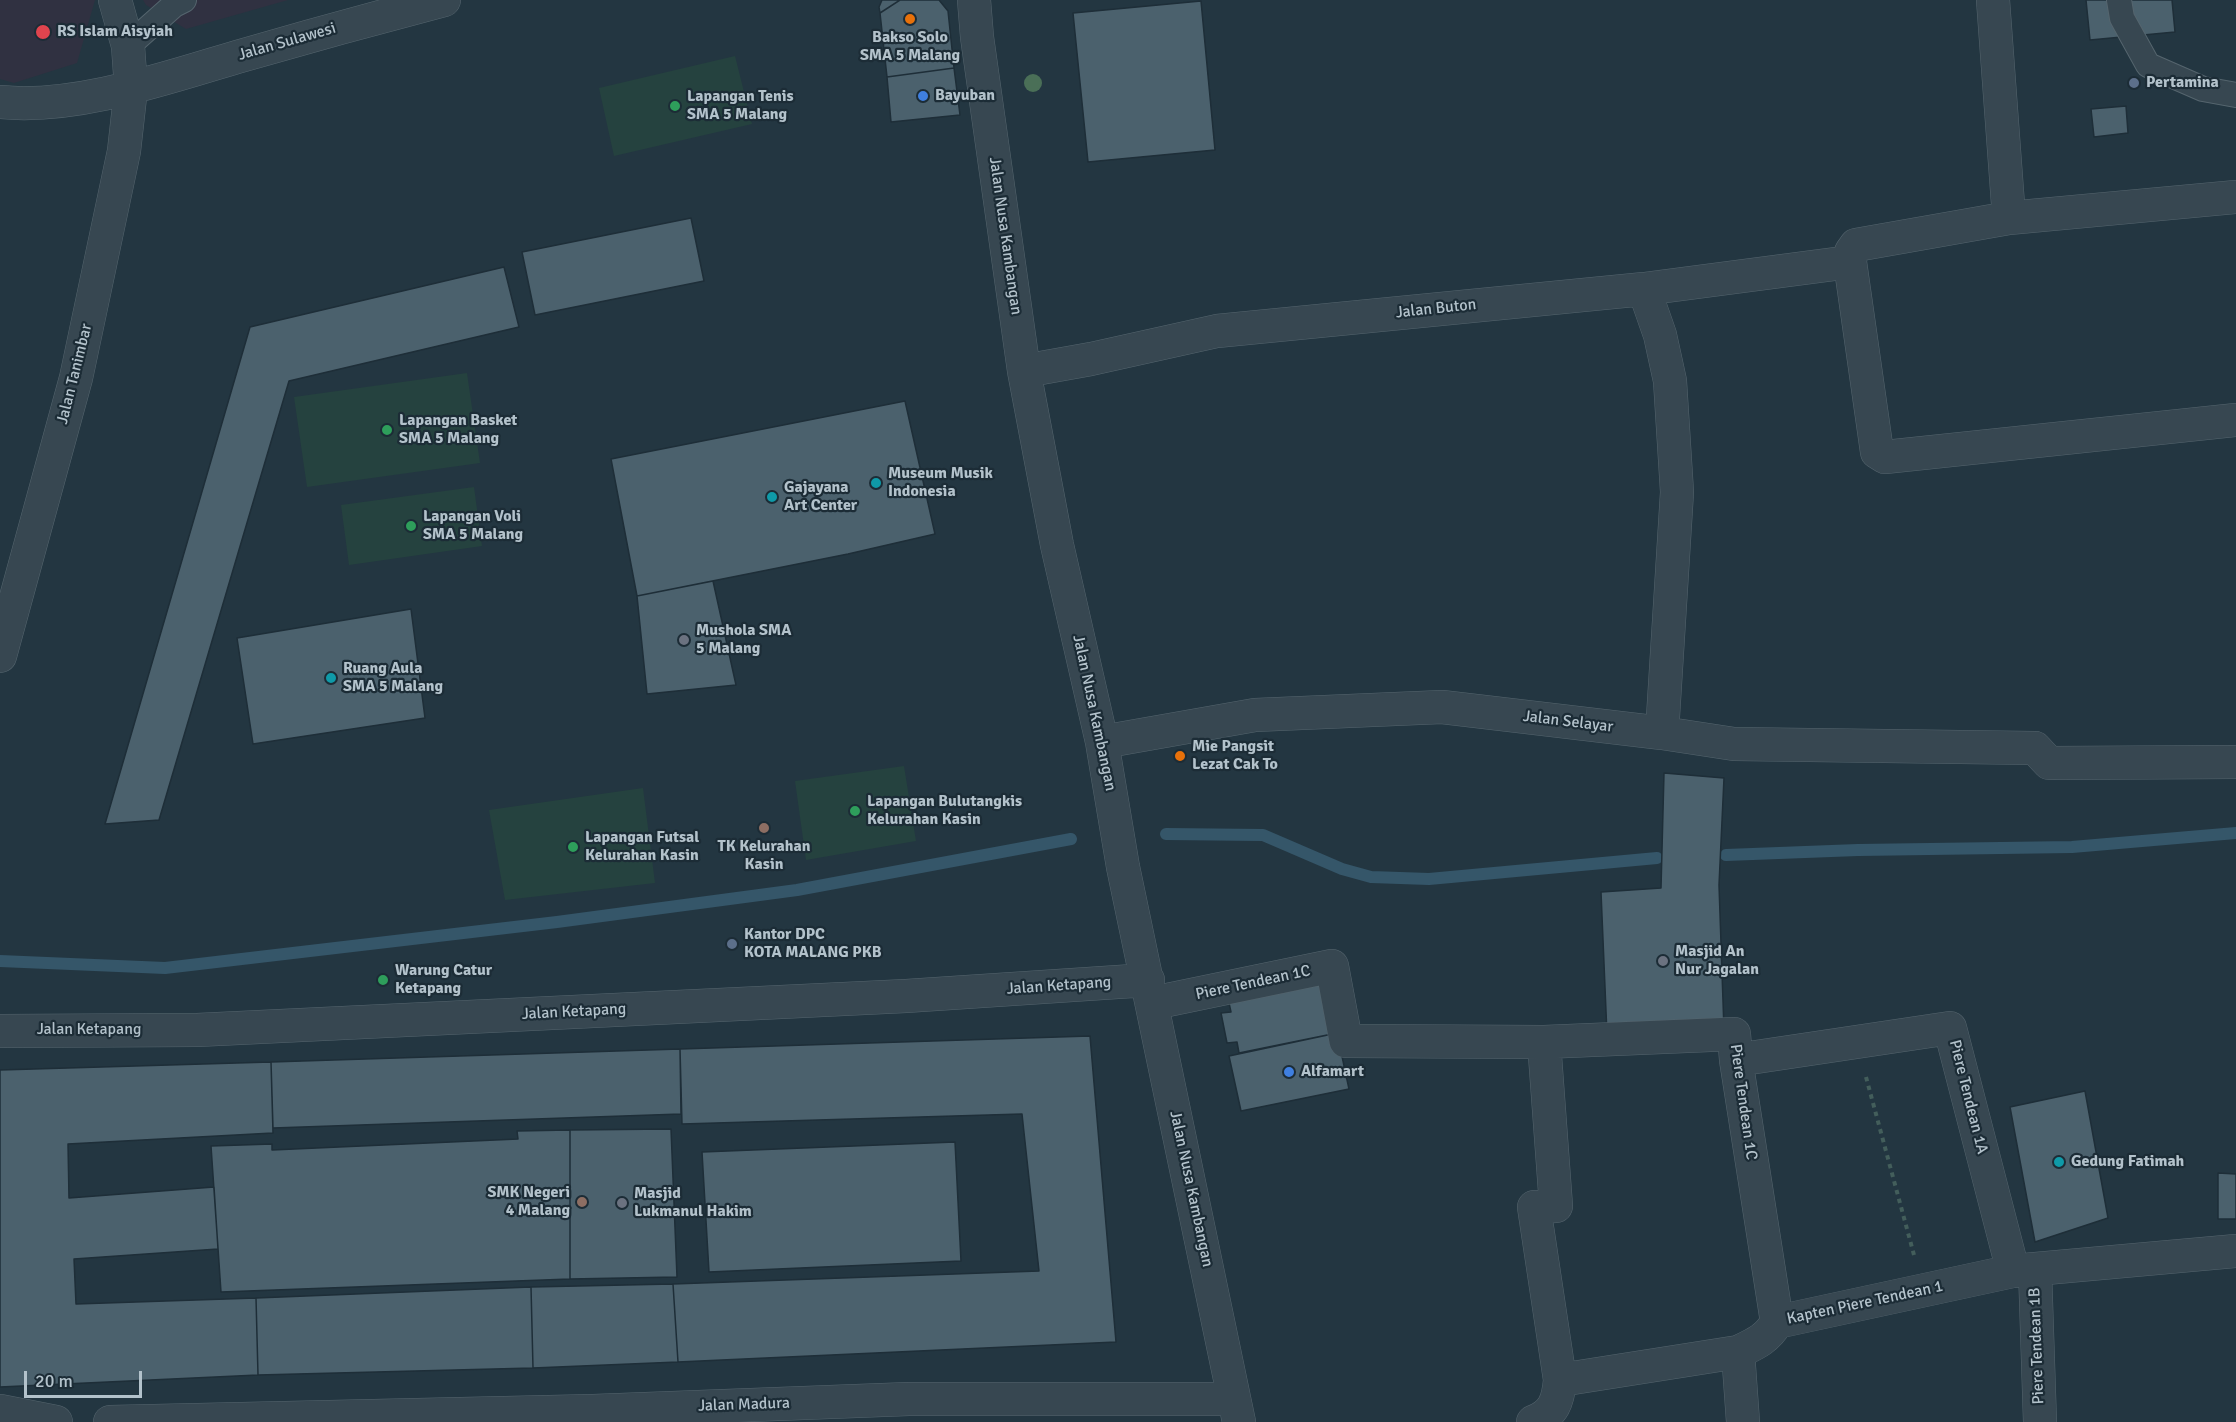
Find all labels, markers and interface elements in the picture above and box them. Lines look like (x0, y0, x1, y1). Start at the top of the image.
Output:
marker: Bakso Solo SMA 5 Malang (903, 12, 917, 26)
street label: Jalan Sulawesi (236, 19, 338, 65)
place label: RS Islam Aisyiah (57, 22, 173, 42)
marker: RS Islam Aisyiah (34, 23, 52, 41)
place label: Bakso Solo SMA 5 Malang (860, 28, 960, 66)
place label: Pertamina (2146, 73, 2219, 93)
marker: Pertamina (2127, 76, 2141, 90)
place label: Bayuban (935, 86, 995, 106)
place label: Lapangan Tenis SMA 5 Malang (687, 87, 794, 125)
marker: Bayuban (916, 89, 930, 103)
marker: Lapangan Tenis SMA 5 Malang (668, 99, 682, 113)
street label: Jalan Nusa Kambangan (984, 156, 1026, 316)
street label: Jalan Buton (1395, 295, 1477, 323)
street label: Jalan Tanimbar (53, 322, 97, 426)
place label: Lapangan Basket SMA 5 Malang (399, 411, 517, 449)
marker: Lapangan Basket SMA 5 Malang (380, 423, 394, 437)
place label: Museum Musik Indonesia (888, 464, 993, 502)
marker: Museum Musik Indonesia (869, 476, 883, 490)
place label: Gajayana Art Center (784, 478, 857, 516)
marker: Gajayana Art Center (765, 490, 779, 504)
place label: Lapangan Voli SMA 5 Malang (423, 507, 523, 545)
marker: Lapangan Voli SMA 5 Malang (404, 519, 418, 533)
place label: Mushola SMA 5 Malang (696, 621, 791, 659)
marker: Mushola SMA 5 Malang (677, 633, 691, 647)
street label: Jalan Nusa Kambangan (1068, 633, 1120, 793)
place label: Ruang Aula SMA 5 Malang (343, 659, 443, 697)
marker: Ruang Aula SMA 5 Malang (324, 671, 338, 685)
street label: Jalan Selayar (1522, 707, 1614, 737)
place label: Mie Pangsit Lezat Cak To (1192, 737, 1278, 775)
marker: Mie Pangsit Lezat Cak To (1173, 749, 1187, 763)
place label: Lapangan Bulutangkis Kelurahan Kasin (867, 792, 1022, 830)
marker: Lapangan Bulutangkis Kelurahan Kasin (848, 804, 862, 818)
marker: TK Kelurahan Kasin (757, 821, 771, 835)
place label: Lapangan Futsal Kelurahan Kasin (585, 828, 699, 866)
place label: TK Kelurahan Kasin (718, 837, 810, 875)
marker: Lapangan Futsal Kelurahan Kasin (566, 840, 580, 854)
place label: Kantor DPC KOTA MALANG PKB (744, 925, 882, 963)
marker: Kantor DPC KOTA MALANG PKB (725, 937, 739, 951)
place label: Masjid An Nur Jagalan (1675, 942, 1759, 980)
marker: Masjid An Nur Jagalan (1656, 954, 1670, 968)
place label: Warung Catur Ketapang (395, 961, 492, 999)
street label: Piere Tendean 1C (1194, 961, 1312, 1005)
marker: Warung Catur Ketapang (376, 973, 390, 987)
street label: Jalan Ketapang (1006, 973, 1112, 999)
street label: Jalan Ketapang (521, 1000, 627, 1024)
street label: Jalan Ketapang (37, 1020, 141, 1040)
street label: Piere Tendean 1A (1945, 1038, 1991, 1156)
street label: Piere Tendean 1C (1725, 1043, 1761, 1161)
place label: Alfamart (1301, 1062, 1364, 1082)
marker: Alfamart (1282, 1065, 1296, 1079)
street label: Jalan Nusa Kambangan (1165, 1109, 1217, 1269)
place label: Gedung Fatimah (2071, 1152, 2184, 1172)
marker: Gedung Fatimah (2052, 1155, 2066, 1169)
place label: SMK Negeri 4 Malang (487, 1183, 570, 1221)
place label: Masjid Lukmanul Hakim (634, 1184, 752, 1222)
marker: SMK Negeri 4 Malang (575, 1195, 589, 1209)
marker: Masjid Lukmanul Hakim (615, 1196, 629, 1210)
street label: Kapten Piere Tendean 1 (1785, 1277, 1945, 1329)
street label: Piere Tendean 1B (2025, 1287, 2049, 1405)
scale bar (27, 1359, 146, 1397)
text: 20 m (35, 1370, 73, 1392)
street label: Jalan Madura (698, 1394, 790, 1416)

